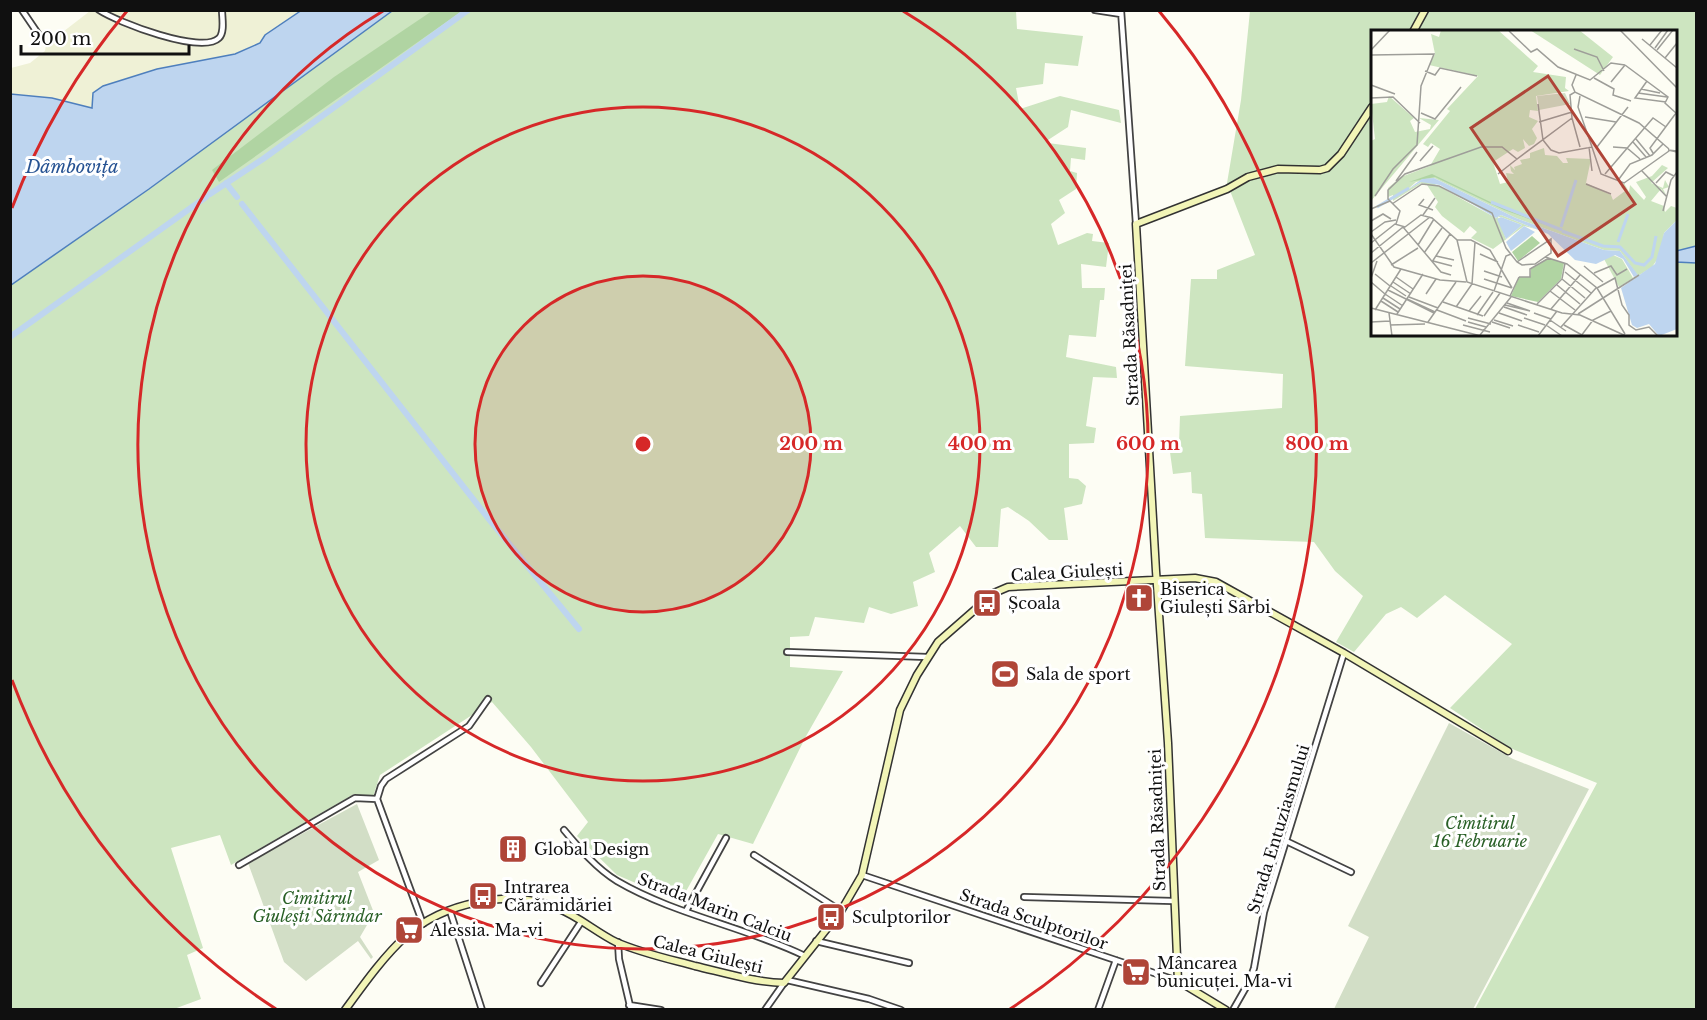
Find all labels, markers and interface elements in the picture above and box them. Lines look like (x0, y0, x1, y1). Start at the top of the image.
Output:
scale bar (21, 18, 189, 56)
text: 200 m (30, 28, 91, 50)
inset map (1371, 30, 1677, 336)
water label: Dâmbovița (24, 156, 119, 178)
street label: Strada Răsadniței (1115, 263, 1144, 407)
text: 200 m (779, 433, 843, 455)
text: 400 m (948, 433, 1012, 455)
text: 600 m (1116, 433, 1180, 455)
text: 800 m (1285, 433, 1349, 455)
centre of rings (633, 434, 653, 454)
street label: Calea Giulești (1010, 559, 1124, 586)
place label: Biserica Giulești Sârbi (1160, 579, 1271, 618)
church icon: Biserica Giulești Sârbi (1123, 582, 1155, 614)
bus stop icon: Școala (971, 587, 1003, 619)
place label: Școala (1008, 593, 1060, 614)
sports icon: Sala de sport (989, 658, 1021, 690)
place label: Sala de sport (1026, 664, 1131, 684)
street label: Strada Entuziasmului (1243, 741, 1313, 916)
street label: Strada Răsadniței (1145, 748, 1170, 892)
park label: Cimitirul 16 Februarie (1432, 813, 1528, 851)
building icon: Global Design (497, 833, 529, 865)
place label: Global Design (534, 839, 649, 859)
street label: Strada Marin Calciu (635, 868, 795, 946)
place label: Intrarea Cărămidăriei (504, 877, 613, 915)
bus stop icon: Intrarea Cărămidăriei (467, 880, 499, 912)
street label: Strada Sculptorilor (957, 884, 1111, 954)
park label: Cimitirul Giulești Sărindar (252, 888, 382, 927)
bus stop icon: Sculptorilor (815, 901, 847, 933)
place label: Sculptorilor (852, 907, 951, 927)
supermarket icon: Alessia. Ma-vi (393, 914, 425, 946)
place label: Alessia. Ma-vi (429, 920, 544, 940)
street label: Calea Giulești (651, 931, 766, 978)
place label: Mâncarea bunicuței. Ma-vi (1156, 953, 1293, 992)
supermarket icon: Mâncarea bunicuței. Ma-vi (1120, 956, 1152, 988)

